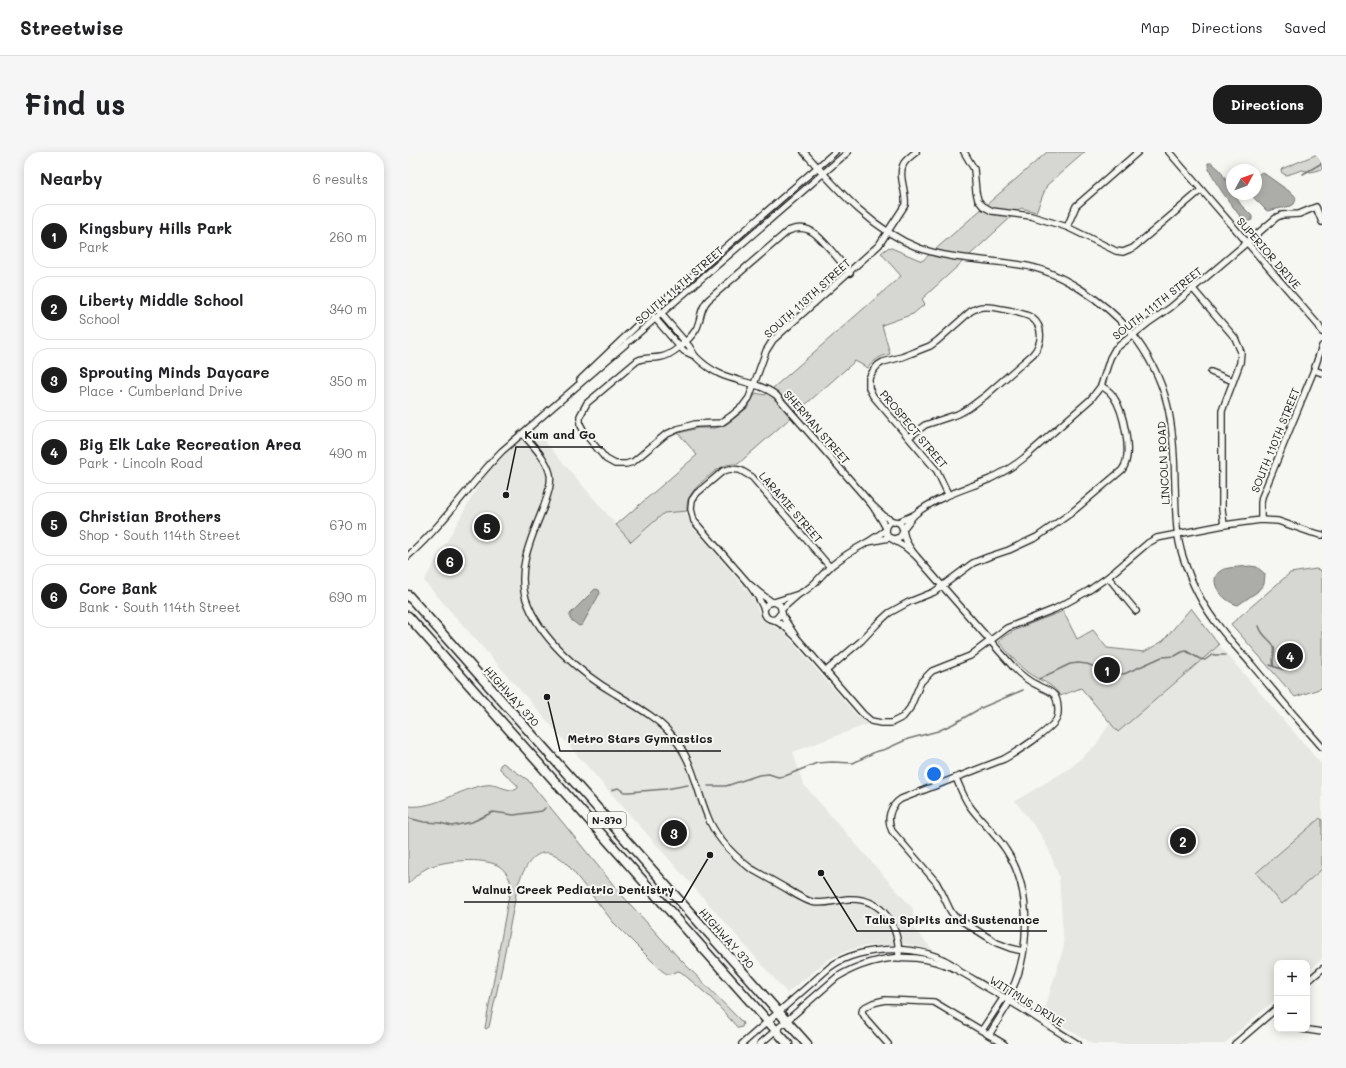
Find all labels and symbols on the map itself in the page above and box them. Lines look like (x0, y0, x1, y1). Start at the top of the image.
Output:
north arrow (1226, 164, 1262, 200)
street label: SUPERIOR DRIVE (1234, 214, 1304, 292)
street label: SOUTH 114TH STREET (632, 243, 726, 327)
street label: SOUTH 113TH STREET (761, 255, 853, 341)
street label: SOUTH 111TH STREET (1109, 263, 1205, 343)
street label: SOUTH 110TH STREET (1247, 385, 1303, 495)
street label: SHERMAN STREET (781, 387, 853, 467)
street label: PROSPECT STREET (877, 387, 951, 471)
street label: LINCOLN ROAD (1153, 421, 1173, 505)
callout: Kum and Go (516, 423, 603, 447)
text: Kum and Go (524, 426, 596, 442)
street label: LARAMIE STREET (756, 468, 826, 546)
pin: 5 (474, 512, 500, 542)
pin: 6 (437, 546, 463, 576)
pin: 4 (1277, 641, 1303, 671)
pin: 1 (1094, 655, 1120, 685)
street label: HIGHWAY 370 (481, 663, 543, 729)
callout: Metro Stars Gymnastics (560, 727, 721, 751)
text: Metro Stars Gymnastics (567, 730, 713, 746)
your location (924, 764, 944, 784)
road number: N-370 (588, 812, 626, 828)
pin: 3 (661, 818, 687, 848)
pin: 2 (1170, 826, 1196, 856)
callout: Walnut Creek Pediatric Dentistry (464, 878, 682, 902)
text: Walnut Creek Pediatric Dentistry (472, 881, 675, 897)
street label: HIGHWAY 370 (696, 905, 758, 971)
callout: Talus Spirits and Sustenance (857, 907, 1047, 931)
text: Talus Spirits and Sustenance (865, 911, 1039, 927)
street label: WITTMUS DRIVE (987, 972, 1067, 1030)

